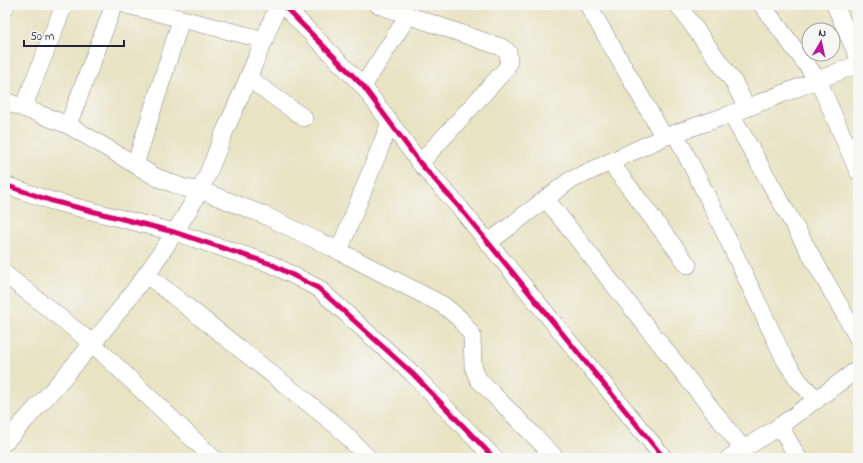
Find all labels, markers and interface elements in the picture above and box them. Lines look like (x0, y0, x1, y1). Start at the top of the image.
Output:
scale bar (24, 22, 124, 48)
north arrow (801, 22, 841, 62)
text: N (817, 25, 827, 42)
text: 50 m (30, 28, 54, 46)

